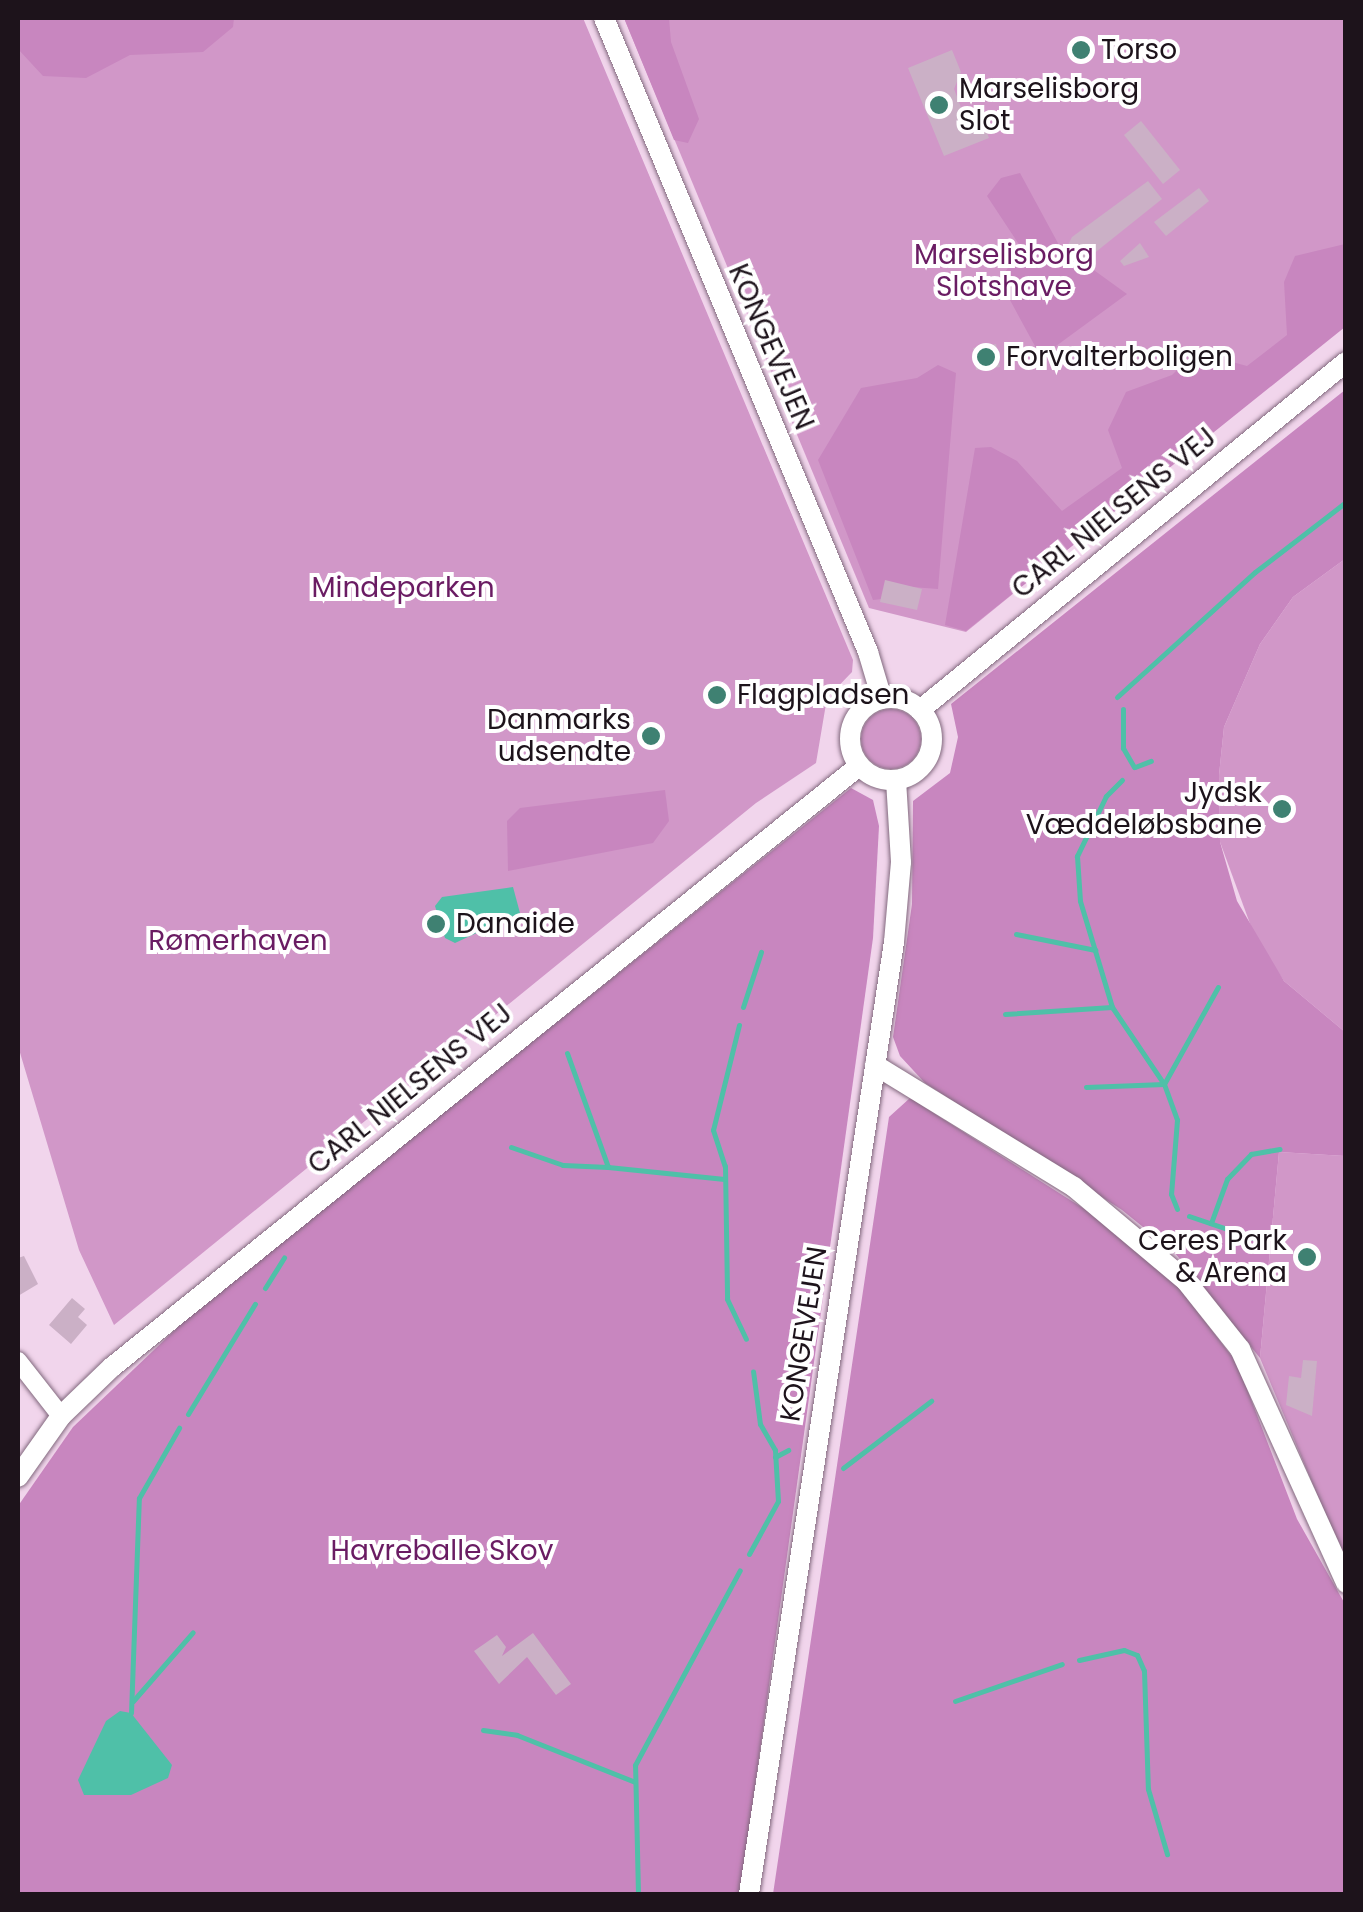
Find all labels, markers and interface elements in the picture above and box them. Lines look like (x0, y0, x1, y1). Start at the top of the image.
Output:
place label: Torso (1101, 33, 1177, 67)
marker: Torso (1070, 39, 1092, 61)
place label: Marselisborg Slot (959, 72, 1139, 138)
marker: Marselisborg Slot (928, 94, 950, 116)
park label: Marselisborg Slotshave (914, 238, 1094, 304)
street label: KONGEVEJEN (721, 259, 821, 435)
place label: Forvalterboligen (1006, 340, 1233, 374)
marker: Forvalterboligen (975, 346, 997, 368)
street label: CARL NIELSENS VEJ (1005, 420, 1223, 606)
park label: Mindeparken (311, 571, 495, 605)
place label: Flagpladsen (737, 678, 909, 712)
marker: Flagpladsen (706, 684, 728, 706)
place label: Danmarks udsendte (487, 703, 631, 769)
marker: Danmarks udsendte (640, 725, 662, 747)
place label: Jydsk Væddeløbsbane (1026, 776, 1262, 842)
marker: Jydsk Væddeløbsbane (1271, 798, 1293, 820)
place label: Danaide (456, 907, 575, 941)
marker: Danaide (425, 913, 447, 935)
park label: Rømerhaven (148, 924, 328, 958)
street label: CARL NIELSENS VEJ (301, 996, 519, 1182)
place label: Ceres Park & Arena (1138, 1224, 1287, 1290)
street label: KONGEVEJEN (774, 1244, 834, 1424)
marker: Ceres Park & Arena (1296, 1246, 1318, 1268)
park label: Havreballe Skov (331, 1534, 553, 1568)

